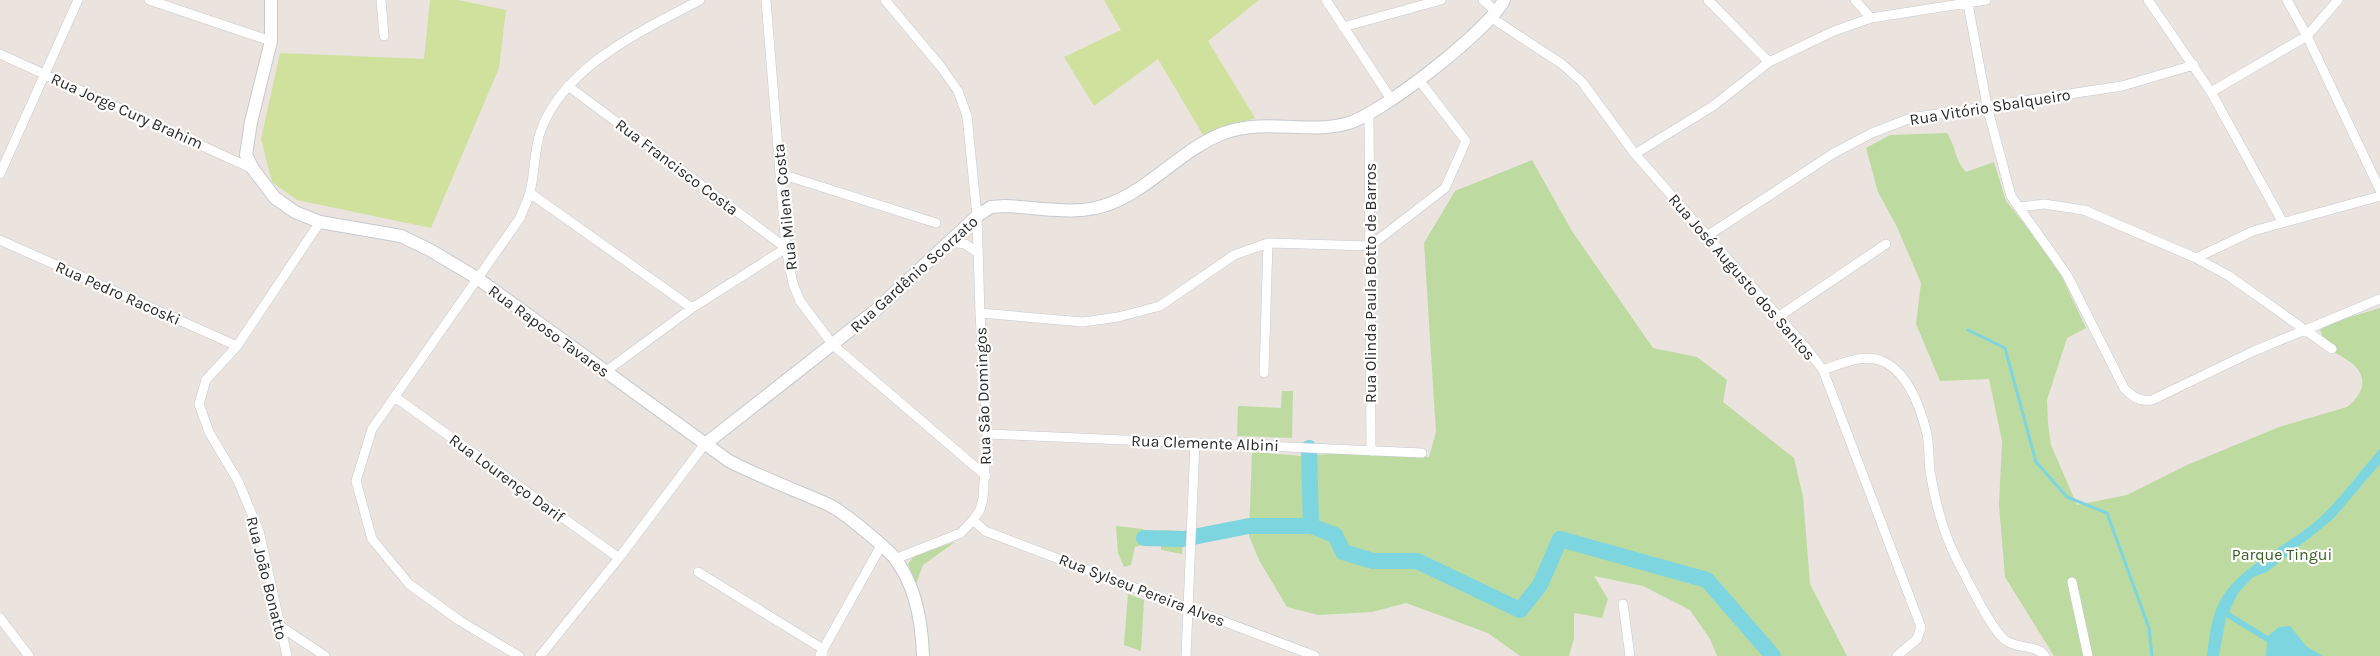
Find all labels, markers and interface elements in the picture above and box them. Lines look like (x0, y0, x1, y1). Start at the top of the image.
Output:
street label: Rua Jorge Cury Brahim (48, 69, 206, 153)
street label: Rua Vitório Sbalqueiro (1908, 85, 2072, 129)
street label: Rua Francisco Costa (612, 115, 742, 219)
street label: Rua Milena Costa (769, 143, 801, 271)
street label: Rua Olinda Paula Botto de Barros (1361, 163, 1380, 403)
street label: Rua José Augusto dos Santos (1665, 190, 1819, 364)
street label: Rua Gardênio Scorzato (846, 212, 982, 336)
street label: Rua Pedro Racoski (53, 257, 183, 329)
street label: Rua Raposo Tavares (485, 281, 613, 381)
street label: Rua São Domingos (971, 327, 995, 465)
street label: Rua Lourenço Darif (446, 430, 569, 527)
street label: Rua Clemente Albini (1131, 431, 1279, 455)
street label: Rua João Bonatto (242, 514, 292, 642)
park label: Parque Tingui (2232, 545, 2332, 564)
street label: Rua Sylseu Pereira Alves (1056, 550, 1228, 630)

